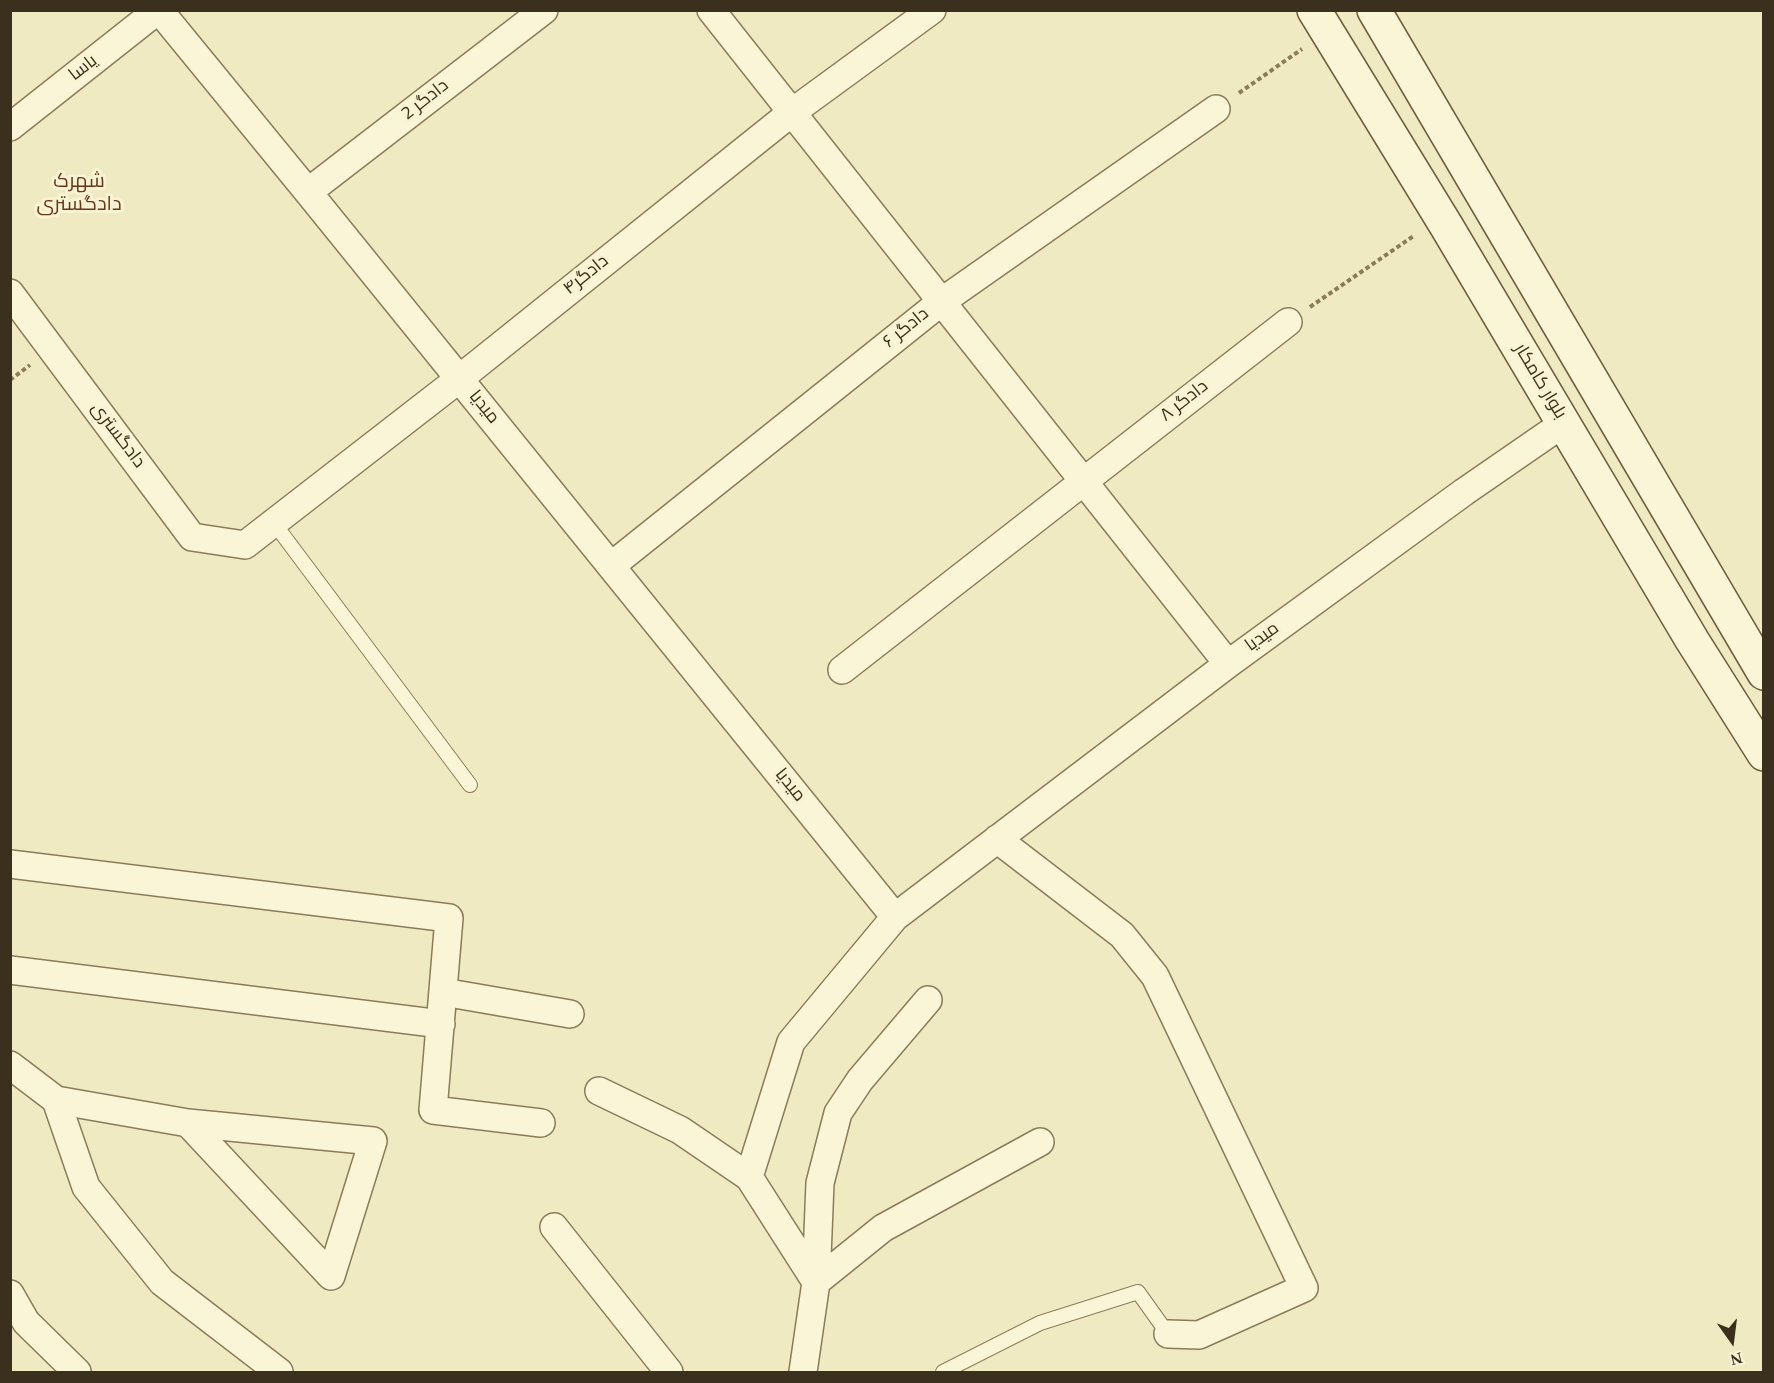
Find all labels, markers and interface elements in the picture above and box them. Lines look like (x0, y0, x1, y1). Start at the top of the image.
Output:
street label: یاسا (65, 51, 103, 87)
street label: دادگر 2 (398, 76, 454, 126)
district label: شهرک دادگستری (36, 171, 122, 218)
street label: دادگر۴ (560, 251, 614, 301)
street label: دادگر ۶ (880, 304, 934, 354)
street label: بلوار کامکار (1508, 340, 1570, 424)
street label: دادگر ۸ (1157, 377, 1213, 427)
street label: میدیا (463, 387, 503, 429)
street label: دادگستری (85, 399, 149, 473)
street label: میدیا (1242, 619, 1284, 657)
street label: میدیا (769, 765, 809, 807)
north arrow (1702, 1311, 1762, 1371)
text: N (1729, 1349, 1744, 1369)

